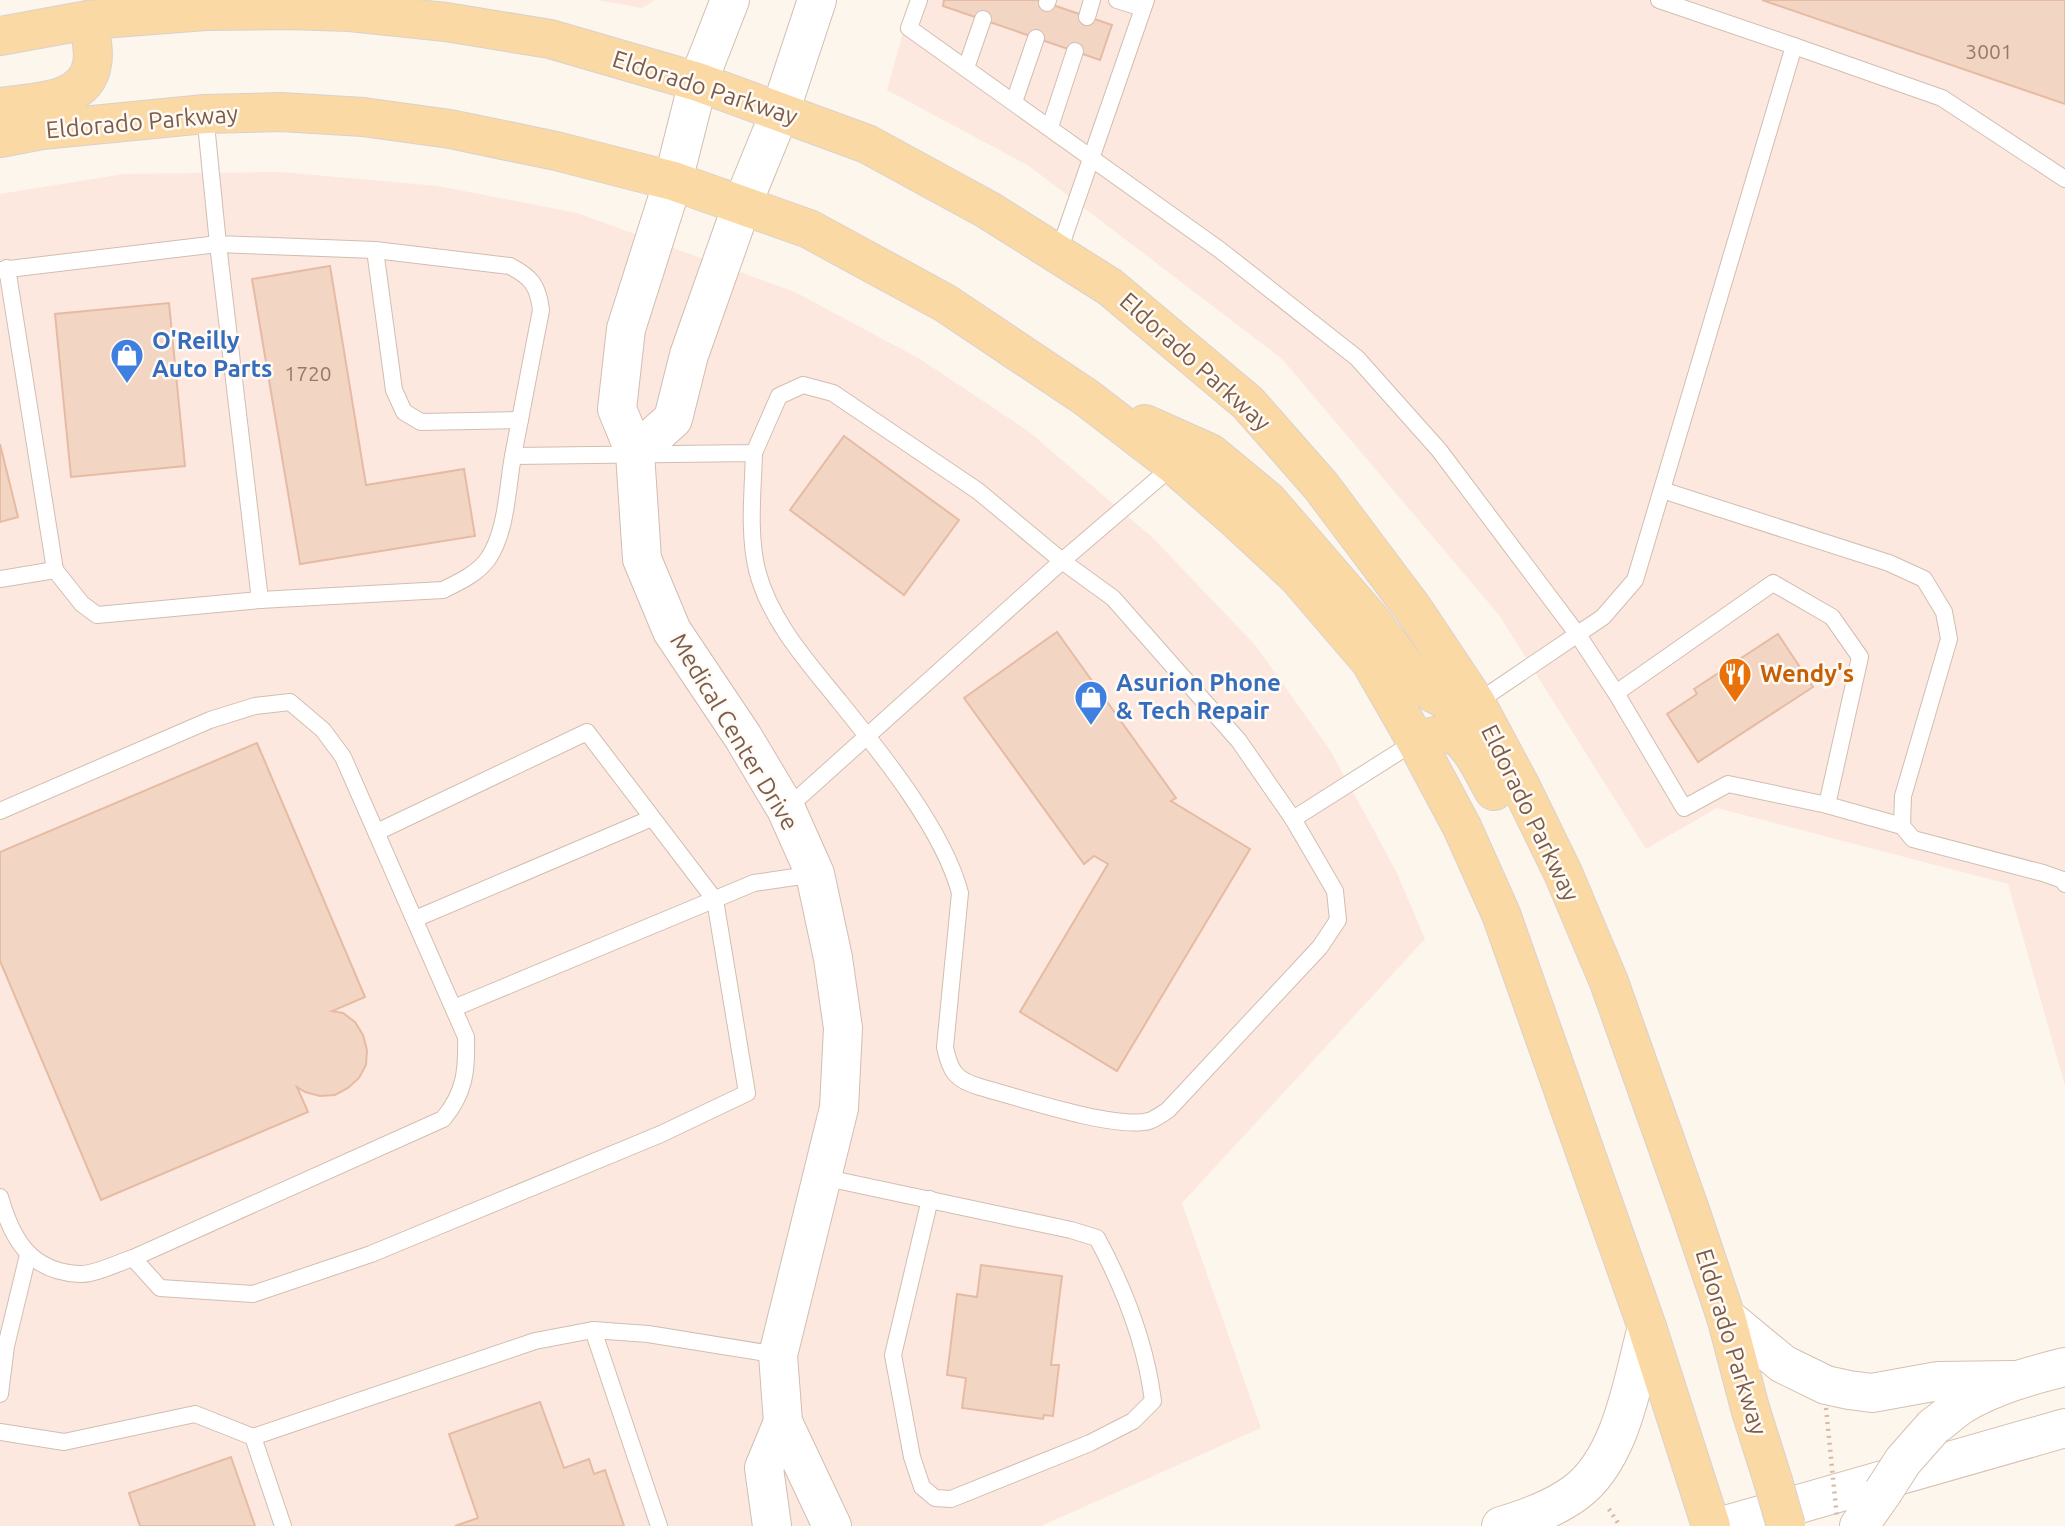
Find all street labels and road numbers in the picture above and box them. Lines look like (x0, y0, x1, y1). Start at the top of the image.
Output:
street label: Eldorado Parkway (609, 45, 802, 130)
street label: Eldorado Parkway (45, 100, 240, 143)
street label: Eldorado Parkway (1115, 287, 1276, 437)
street label: Medical Center Drive (665, 628, 804, 835)
street label: Eldorado Parkway (1476, 720, 1585, 906)
street label: Eldorado Parkway (1690, 1246, 1773, 1439)

